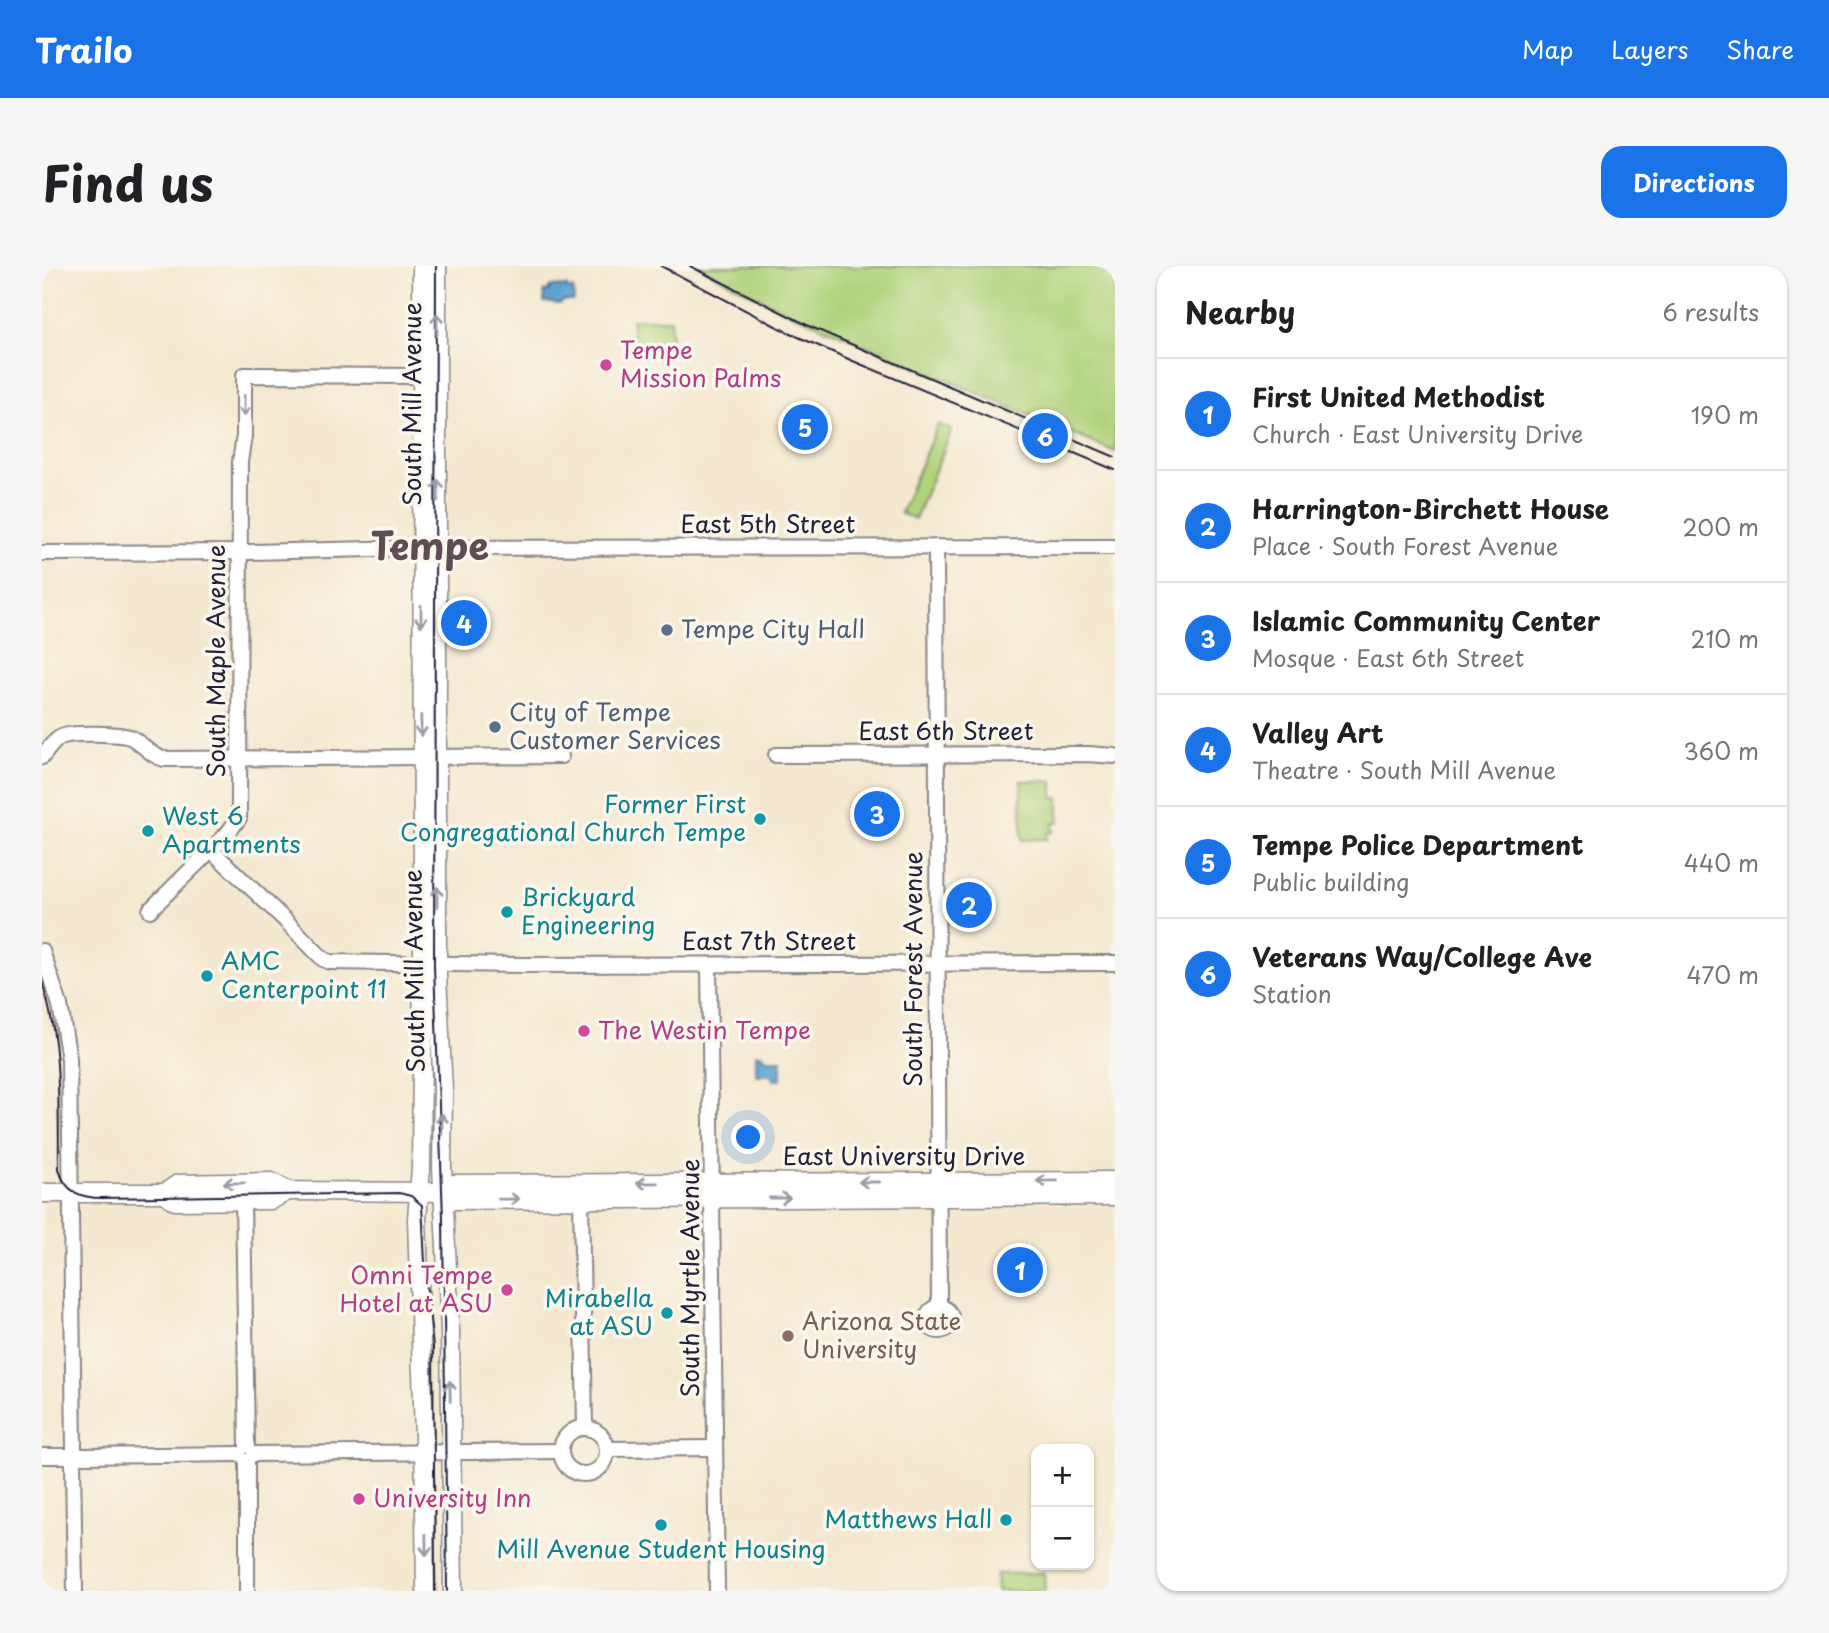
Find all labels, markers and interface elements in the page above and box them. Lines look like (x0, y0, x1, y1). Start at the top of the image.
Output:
text: Trailo (35, 24, 132, 74)
text: Map (1522, 31, 1573, 67)
text: Layers (1611, 31, 1688, 67)
text: Share (1726, 31, 1794, 67)
text: Find us (42, 145, 213, 219)
button: Directions (1601, 146, 1787, 218)
text: Nearby (1185, 289, 1295, 334)
text: 6 results (1663, 294, 1759, 329)
street label: South Mill Avenue (393, 302, 429, 506)
one-way arrow (430, 313, 444, 336)
place label: Tempe Mission Palms (620, 331, 781, 395)
marker: Tempe Mission Palms (598, 357, 614, 373)
text: First United Methodist (1252, 377, 1545, 416)
one-way arrow (237, 394, 251, 417)
text: 1 (1203, 397, 1214, 432)
text: 190 m (1691, 397, 1759, 432)
pin: 5 (782, 401, 828, 453)
pin: 6 (1022, 410, 1068, 462)
text: Church · East University Drive (1252, 416, 1583, 451)
one-way arrow (431, 479, 444, 502)
text: Harrington-Birchett House (1252, 489, 1609, 528)
street label: East 5th Street (681, 505, 856, 541)
text: 2 (1200, 509, 1216, 544)
text: 200 m (1682, 509, 1759, 544)
district label: Tempe (371, 516, 489, 573)
text: Place · South Forest Avenue (1252, 528, 1558, 563)
street label: South Maple Avenue (197, 545, 233, 777)
pin: 4 (441, 597, 487, 649)
text: Islamic Community Center (1252, 601, 1600, 640)
one-way arrow (414, 604, 428, 627)
place label: Tempe City Hall (681, 610, 865, 646)
text: 3 (1200, 621, 1216, 656)
text: 210 m (1691, 621, 1759, 656)
marker: Tempe City Hall (659, 622, 675, 638)
text: Mosque · East 6th Street (1252, 640, 1524, 675)
place label: City of Tempe Customer Services (509, 693, 721, 757)
street label: East 6th Street (858, 712, 1034, 748)
text: Valley Art (1252, 713, 1384, 752)
one-way arrow (415, 715, 428, 738)
marker: City of Tempe Customer Services (487, 719, 503, 735)
text: 4 (1200, 733, 1216, 768)
text: 360 m (1684, 733, 1759, 768)
text: Theatre · South Mill Avenue (1252, 752, 1556, 787)
place label: Former First Congregational Church Tempe (400, 785, 746, 849)
pin: 3 (854, 788, 900, 840)
place label: West 6 Apartments (162, 797, 301, 861)
marker: Former First Congregational Church Tempe (752, 811, 768, 827)
marker: West 6 Apartments (140, 823, 156, 839)
text: Tempe Police Department (1252, 825, 1584, 864)
text: 5 (1201, 845, 1215, 880)
text: 440 m (1684, 845, 1759, 880)
street label: South Forest Avenue (894, 851, 930, 1087)
text: Public building (1252, 864, 1409, 899)
street label: South Mill Avenue (393, 869, 433, 1073)
place label: Brickyard Engineering (521, 878, 655, 942)
pin: 2 (946, 879, 992, 931)
one-way arrow (430, 885, 444, 908)
marker: Brickyard Engineering (499, 904, 515, 920)
street label: East 7th Street (682, 922, 856, 958)
text: Veterans Way/College Ave (1252, 937, 1592, 976)
place label: AMC Centerpoint 11 (221, 942, 387, 1006)
text: 6 (1200, 957, 1216, 992)
text: 470 m (1686, 957, 1759, 992)
marker: AMC Centerpoint 11 (199, 968, 215, 984)
text: Station (1252, 976, 1332, 1011)
place label: The Westin Tempe (598, 1011, 811, 1047)
marker: The Westin Tempe (576, 1023, 592, 1039)
one-way arrow (435, 1112, 449, 1135)
your location (731, 1120, 765, 1154)
street label: East University Drive (783, 1137, 1025, 1173)
street label: South Myrtle Avenue (671, 1159, 707, 1397)
one-way arrow (1036, 1174, 1059, 1188)
one-way arrow (858, 1175, 881, 1189)
one-way arrow (223, 1176, 246, 1190)
one-way arrow (635, 1176, 658, 1190)
one-way arrow (769, 1191, 792, 1205)
one-way arrow (497, 1192, 520, 1206)
pin: 1 (997, 1244, 1043, 1296)
place label: Omni Tempe Hotel at ASU (339, 1256, 493, 1320)
place label: Mirabella at ASU (545, 1279, 653, 1343)
marker: Omni Tempe Hotel at ASU (499, 1282, 515, 1298)
place label: Arizona State University (802, 1302, 961, 1366)
marker: Mirabella at ASU (659, 1305, 675, 1321)
marker: Arizona State University (780, 1328, 796, 1344)
one-way arrow (443, 1380, 457, 1403)
map controls (1031, 1444, 1094, 1570)
button: + (1031, 1444, 1094, 1507)
place label: University Inn (373, 1479, 532, 1515)
marker: University Inn (351, 1491, 367, 1507)
place label: Matthews Hall (825, 1500, 992, 1536)
button: − (1031, 1507, 1094, 1570)
marker: Matthews Hall (998, 1512, 1014, 1528)
marker: Mill Avenue Student Housing (653, 1517, 669, 1533)
place label: Mill Avenue Student Housing (496, 1530, 826, 1566)
one-way arrow (419, 1533, 432, 1556)

